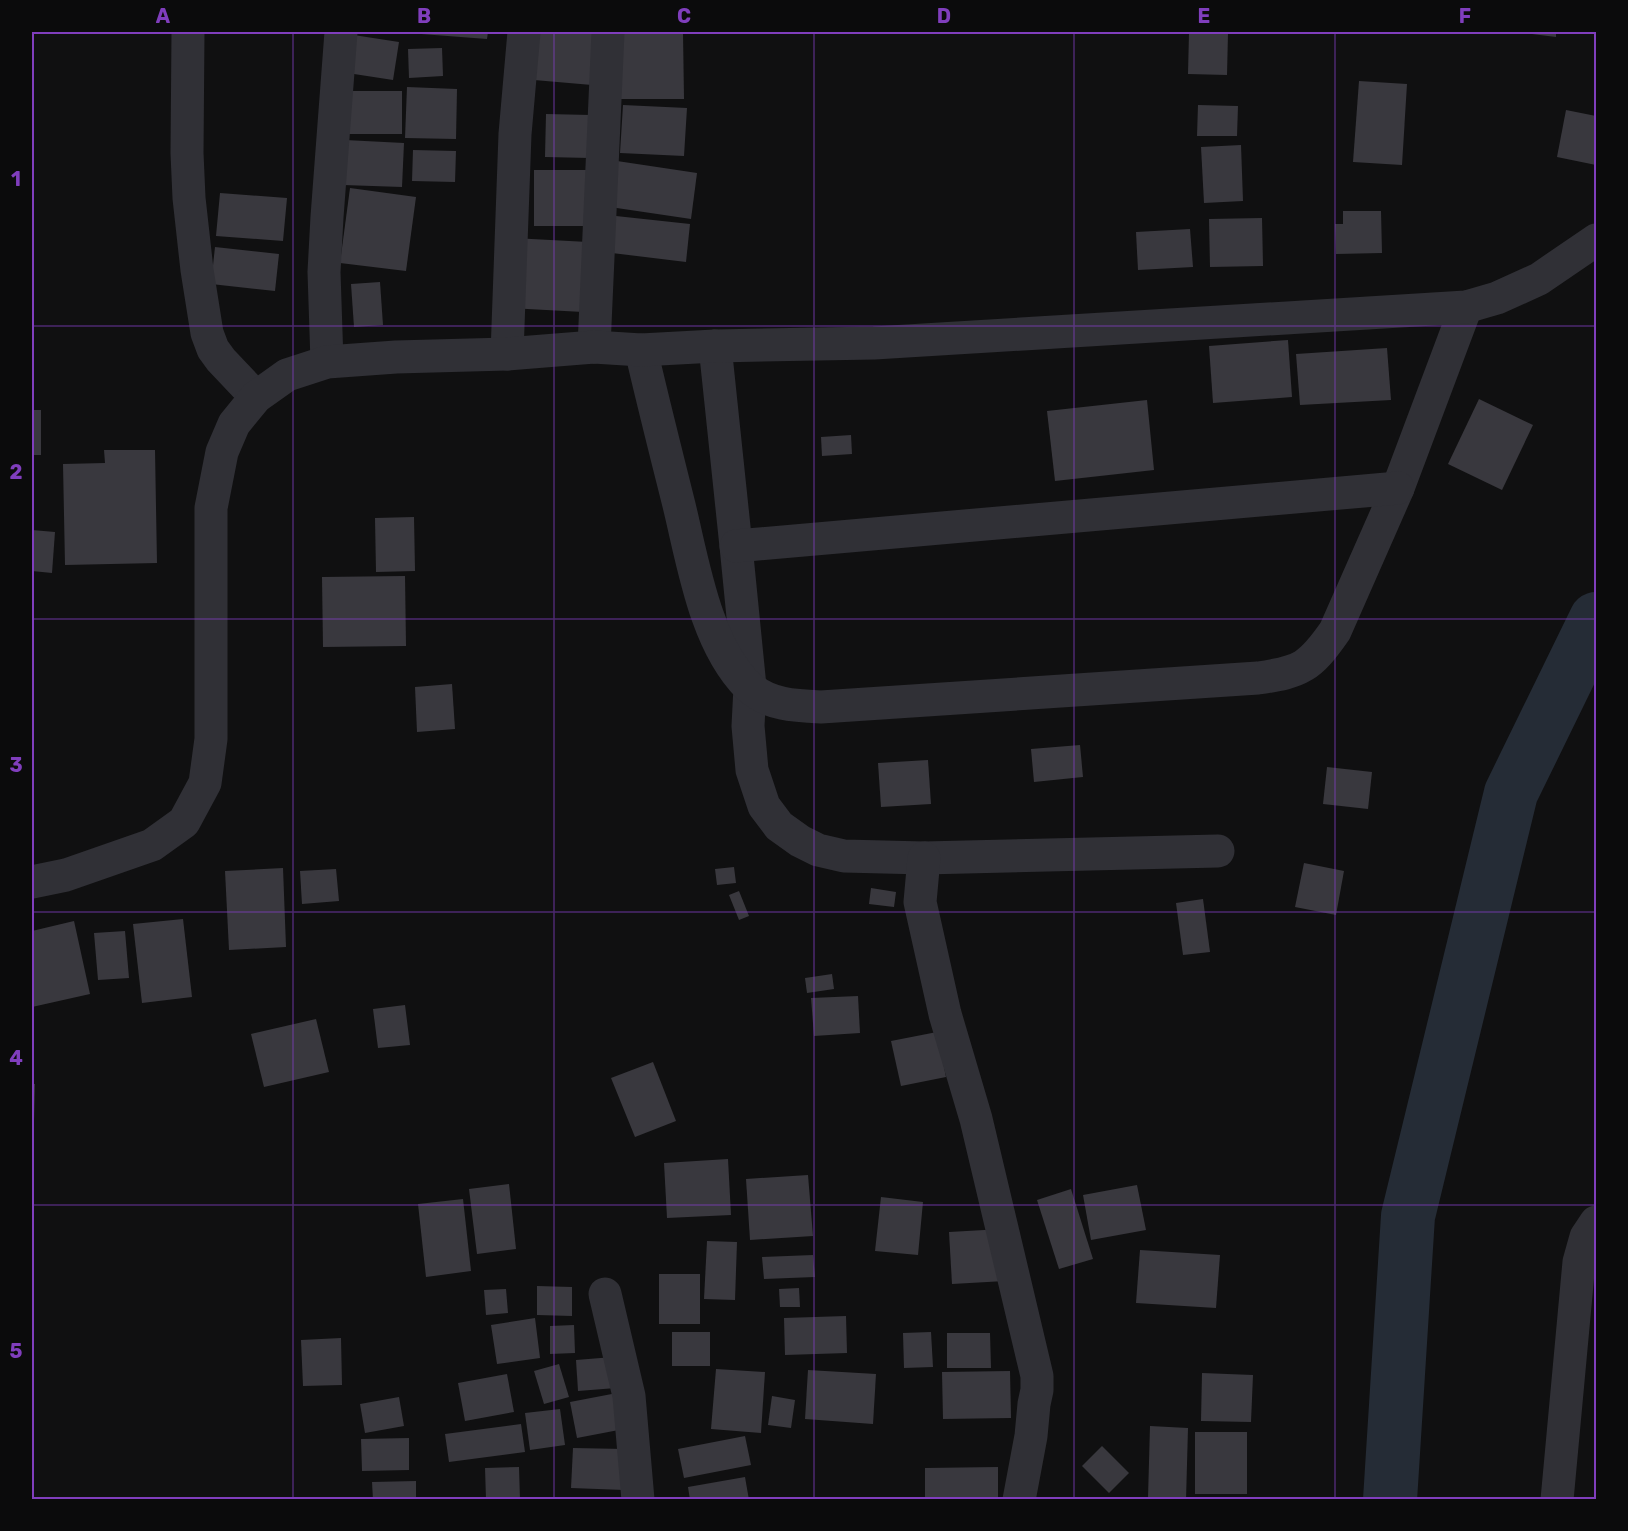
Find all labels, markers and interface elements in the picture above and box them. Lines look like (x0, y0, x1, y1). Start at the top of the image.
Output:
text: A (156, 4, 171, 28)
text: B (417, 4, 431, 28)
text: C (677, 4, 691, 28)
text: D (937, 4, 951, 28)
text: E (1198, 4, 1210, 28)
text: F (1459, 4, 1471, 28)
text: 1 (11, 167, 21, 191)
text: 2 (10, 460, 23, 484)
text: 3 (9, 753, 23, 777)
text: 4 (9, 1046, 23, 1070)
text: 5 (10, 1339, 23, 1363)

